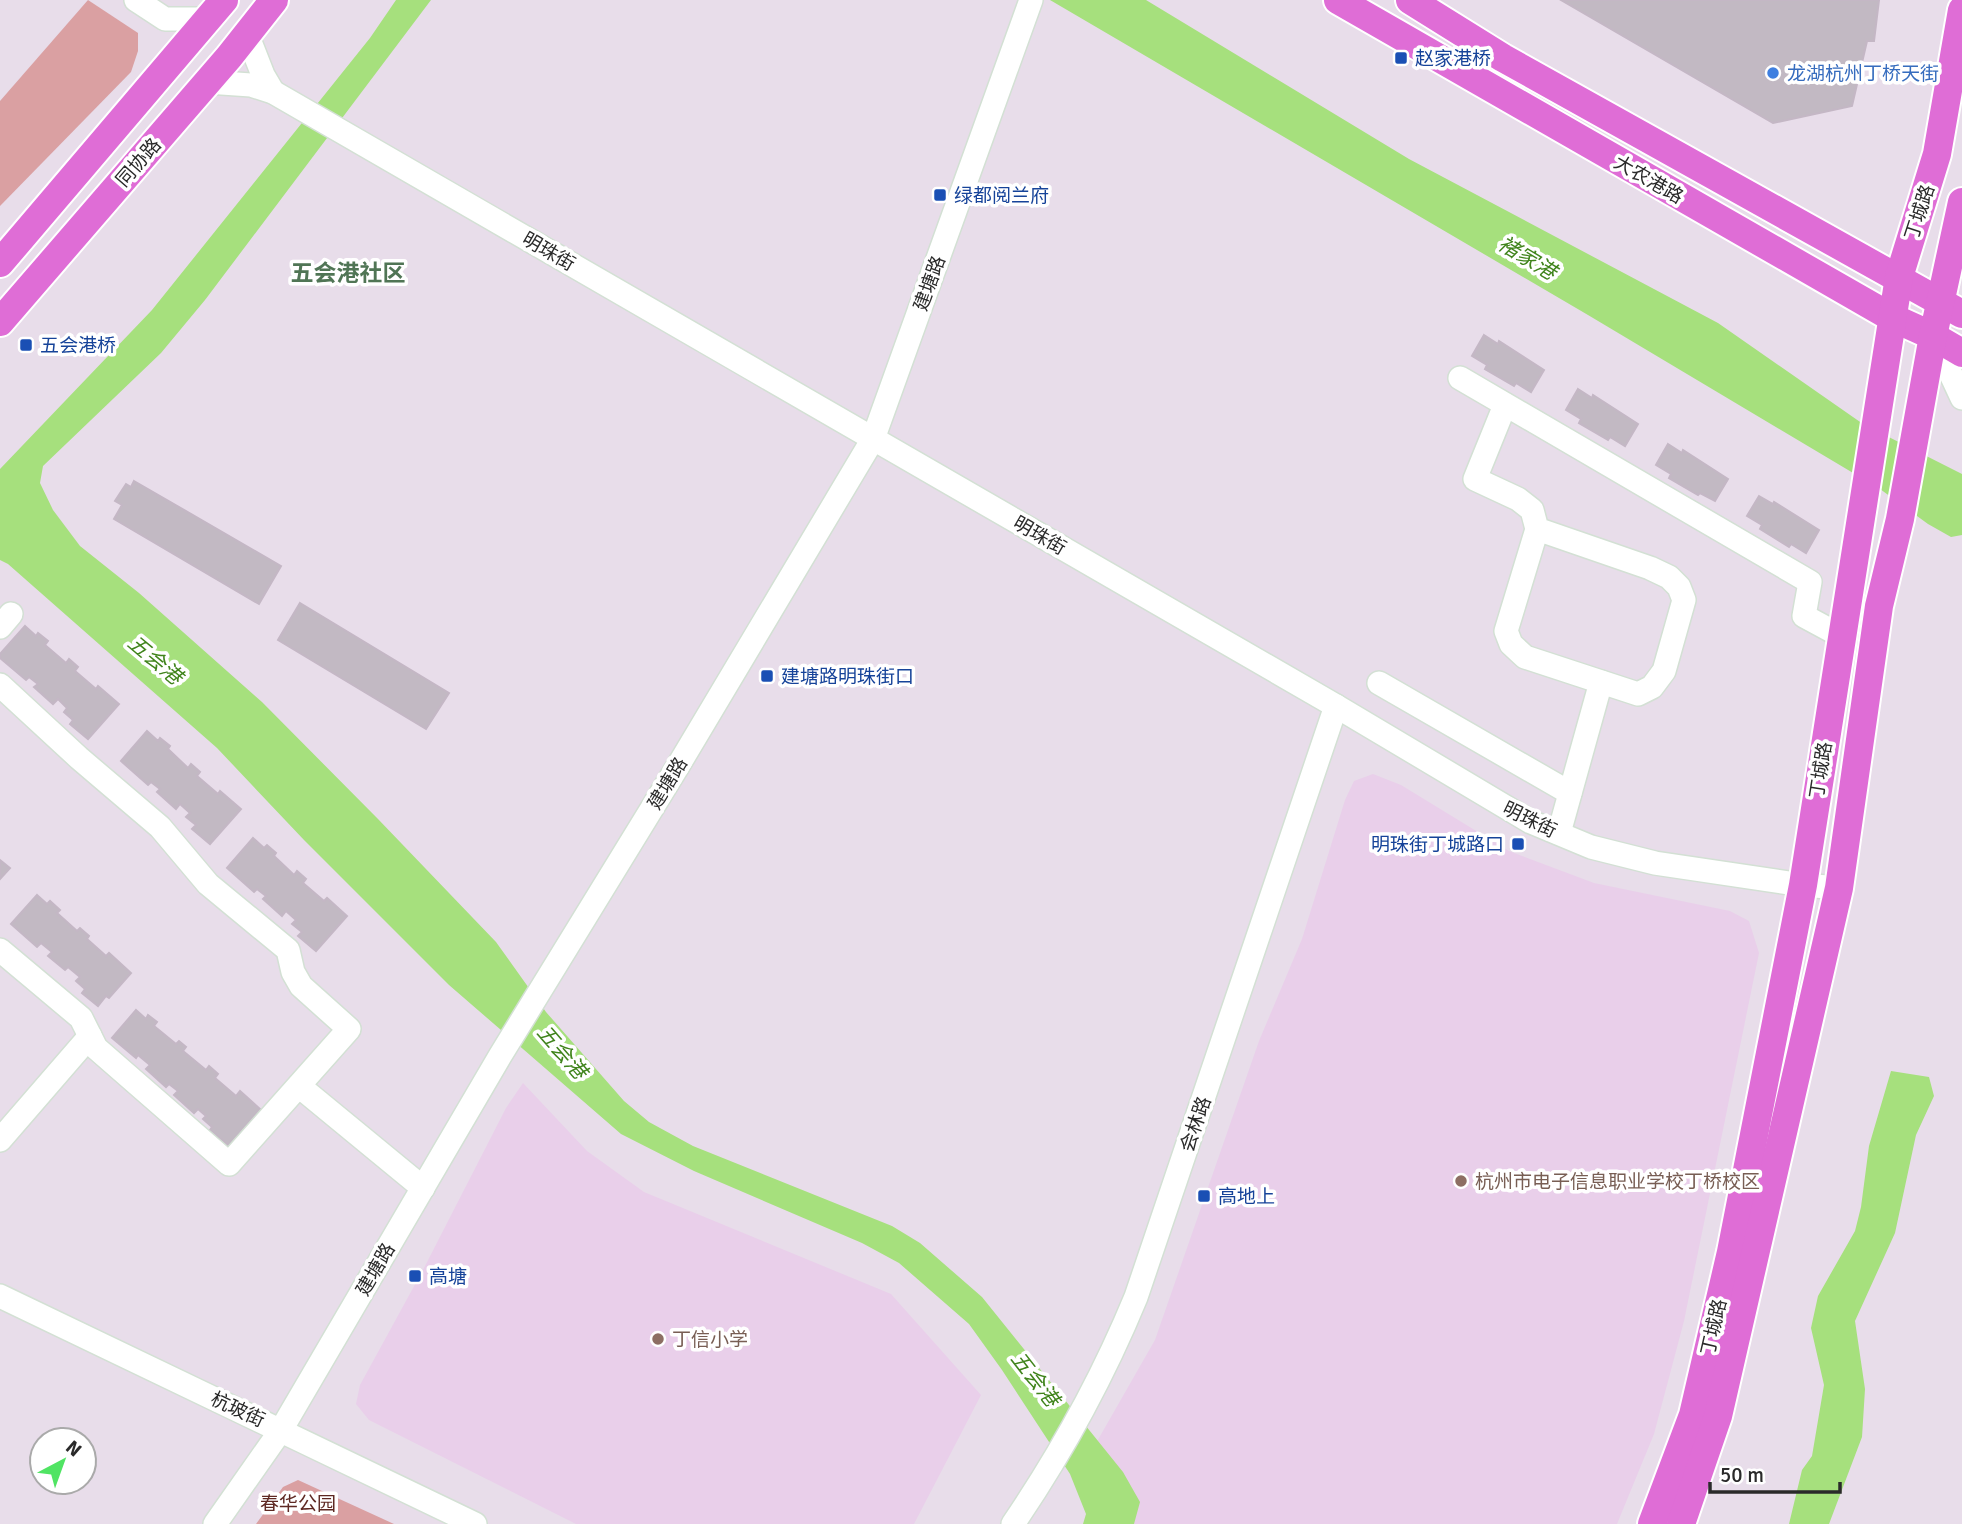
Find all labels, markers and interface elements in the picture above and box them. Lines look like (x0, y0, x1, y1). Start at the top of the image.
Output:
place label: 赵家港桥 (1415, 47, 1491, 71)
marker: 赵家港桥 (1393, 50, 1409, 66)
place label: 龙湖杭州丁桥天街 (1787, 62, 1939, 86)
marker: 龙湖杭州丁桥天街 (1765, 65, 1781, 81)
street label: 同协路 (111, 133, 167, 192)
street label: 大农港路 (1610, 150, 1687, 209)
street label: 丁城路 (1900, 181, 1940, 243)
place label: 绿都阅兰府 (954, 184, 1049, 208)
marker: 绿都阅兰府 (932, 187, 948, 203)
street label: 明珠街 (518, 227, 579, 277)
water label: 褚家港 (1493, 231, 1563, 287)
street label: 建塘路 (909, 252, 951, 314)
district label: 五会港社区 (291, 259, 406, 288)
place label: 五会港桥 (40, 334, 116, 358)
marker: 五会港桥 (18, 337, 34, 353)
street label: 明珠街 (1009, 511, 1070, 561)
water label: 五会港 (123, 630, 190, 692)
place label: 建塘路明珠街口 (781, 665, 914, 689)
marker: 建塘路明珠街口 (759, 668, 775, 684)
street label: 丁城路 (1805, 740, 1837, 800)
street label: 建塘路 (643, 753, 693, 814)
street label: 明珠街 (1499, 797, 1560, 843)
place label: 明珠街丁城路口 (1371, 833, 1504, 857)
marker: 明珠街丁城路口 (1510, 836, 1526, 852)
water label: 五会港 (532, 1020, 594, 1087)
street label: 会林路 (1175, 1093, 1217, 1155)
place label: 杭州市电子信息职业学校丁桥校区 (1475, 1170, 1760, 1194)
marker: 杭州市电子信息职业学校丁桥校区 (1453, 1173, 1469, 1189)
place label: 高地上 (1218, 1185, 1275, 1209)
marker: 高地上 (1196, 1188, 1212, 1204)
street label: 建塘路 (351, 1239, 401, 1300)
place label: 高塘 (429, 1265, 467, 1289)
marker: 高塘 (407, 1268, 423, 1284)
street label: 丁城路 (1696, 1297, 1732, 1358)
place label: 丁信小学 (672, 1328, 748, 1352)
marker: 丁信小学 (650, 1331, 666, 1347)
water label: 五会港 (1005, 1346, 1066, 1414)
street label: 杭玻街 (207, 1387, 268, 1433)
north arrow (28, 1426, 98, 1496)
text: N (61, 1436, 86, 1462)
scale bar (1710, 1450, 1840, 1494)
text: 50 m (1720, 1462, 1764, 1488)
park label: 春华公园 (260, 1492, 336, 1516)

